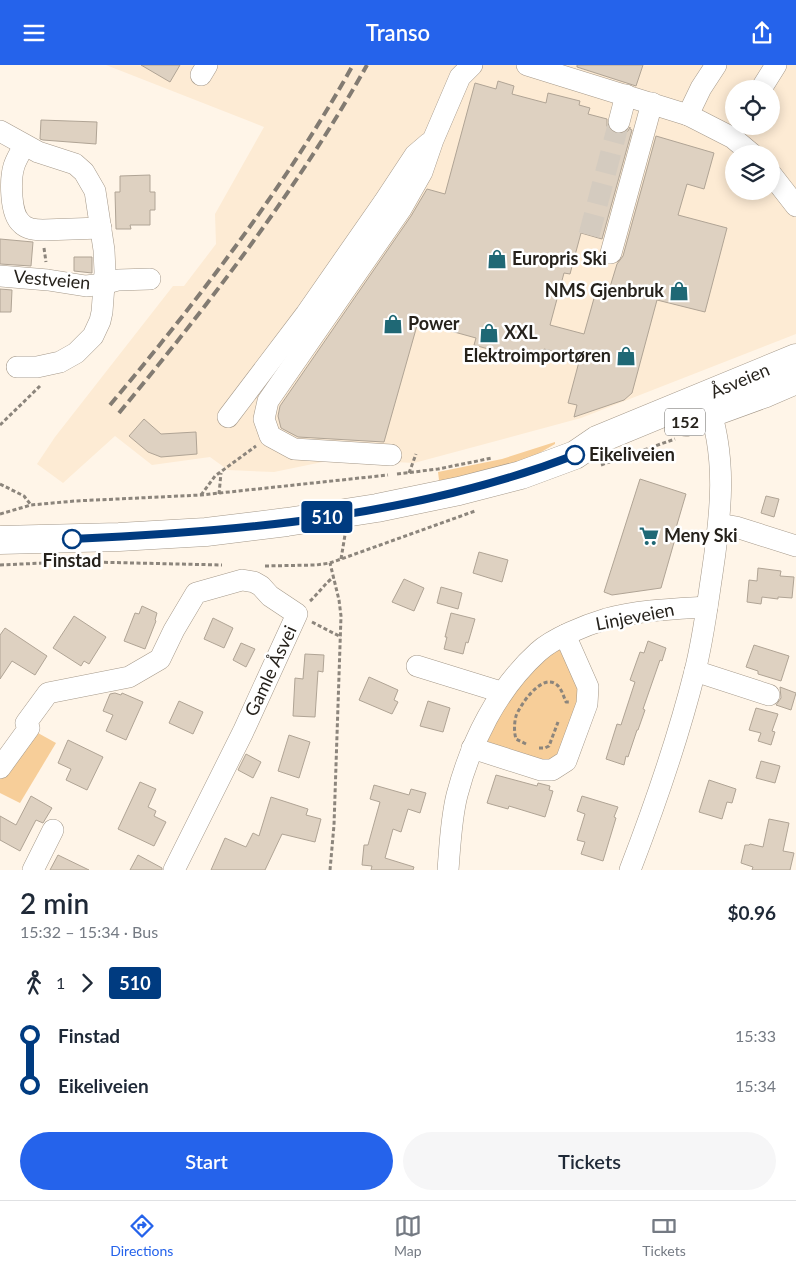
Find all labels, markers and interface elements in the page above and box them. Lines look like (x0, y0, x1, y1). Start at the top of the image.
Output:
icon: menu (20, 19, 48, 47)
text: Transo (366, 19, 430, 46)
icon: share (748, 19, 776, 47)
map controls (725, 80, 780, 200)
button: locate (725, 80, 780, 135)
button: layers (725, 145, 780, 200)
place label: Europris Ski (512, 247, 607, 269)
shop icon: Europris Ski (486, 248, 508, 270)
street label: Vestveien (13, 265, 91, 293)
place label: NMS Gjenbruk (545, 279, 664, 301)
shop icon: NMS Gjenbruk (668, 280, 690, 302)
place label: Power (408, 312, 460, 334)
shop icon: Power (382, 313, 404, 335)
place label: XXL (504, 321, 538, 343)
shop icon: XXL (478, 322, 500, 344)
place label: Elektroimportøren (463, 344, 611, 366)
shop icon: Elektroimportøren (615, 345, 637, 367)
street label: Åsveien (707, 358, 773, 402)
road number: 152 (665, 409, 705, 436)
place label: Eikeliveien (589, 443, 675, 465)
marker: Eikeliveien (565, 445, 585, 465)
line badge: 510 (298, 501, 356, 533)
text: 510 (311, 506, 343, 528)
place label: Meny Ski (664, 524, 738, 546)
supermarket icon: Meny Ski (638, 525, 660, 547)
marker: Finstad (62, 529, 82, 549)
place label: Finstad (43, 549, 101, 571)
street label: Linjeveien (594, 598, 676, 634)
street label: Gamle Åsvei (240, 622, 301, 719)
text: 2 min (20, 886, 89, 920)
text: $0.96 (727, 901, 776, 924)
text: 15:32 – 15:34 · Bus (20, 922, 158, 941)
icon: walk (20, 969, 48, 997)
icon: forward (73, 969, 101, 997)
text: 510 (119, 972, 151, 994)
text: 1 (56, 973, 65, 992)
text: Finstad (58, 1024, 120, 1047)
text: 15:33 (735, 1026, 776, 1045)
text: Eikeliveien (58, 1074, 149, 1097)
text: 15:34 (735, 1076, 776, 1095)
button: Start (20, 1132, 393, 1190)
button: Tickets (403, 1132, 776, 1190)
tab: Directions (110, 1212, 173, 1259)
tab: Map (394, 1212, 422, 1259)
tab: Tickets (642, 1212, 686, 1259)

